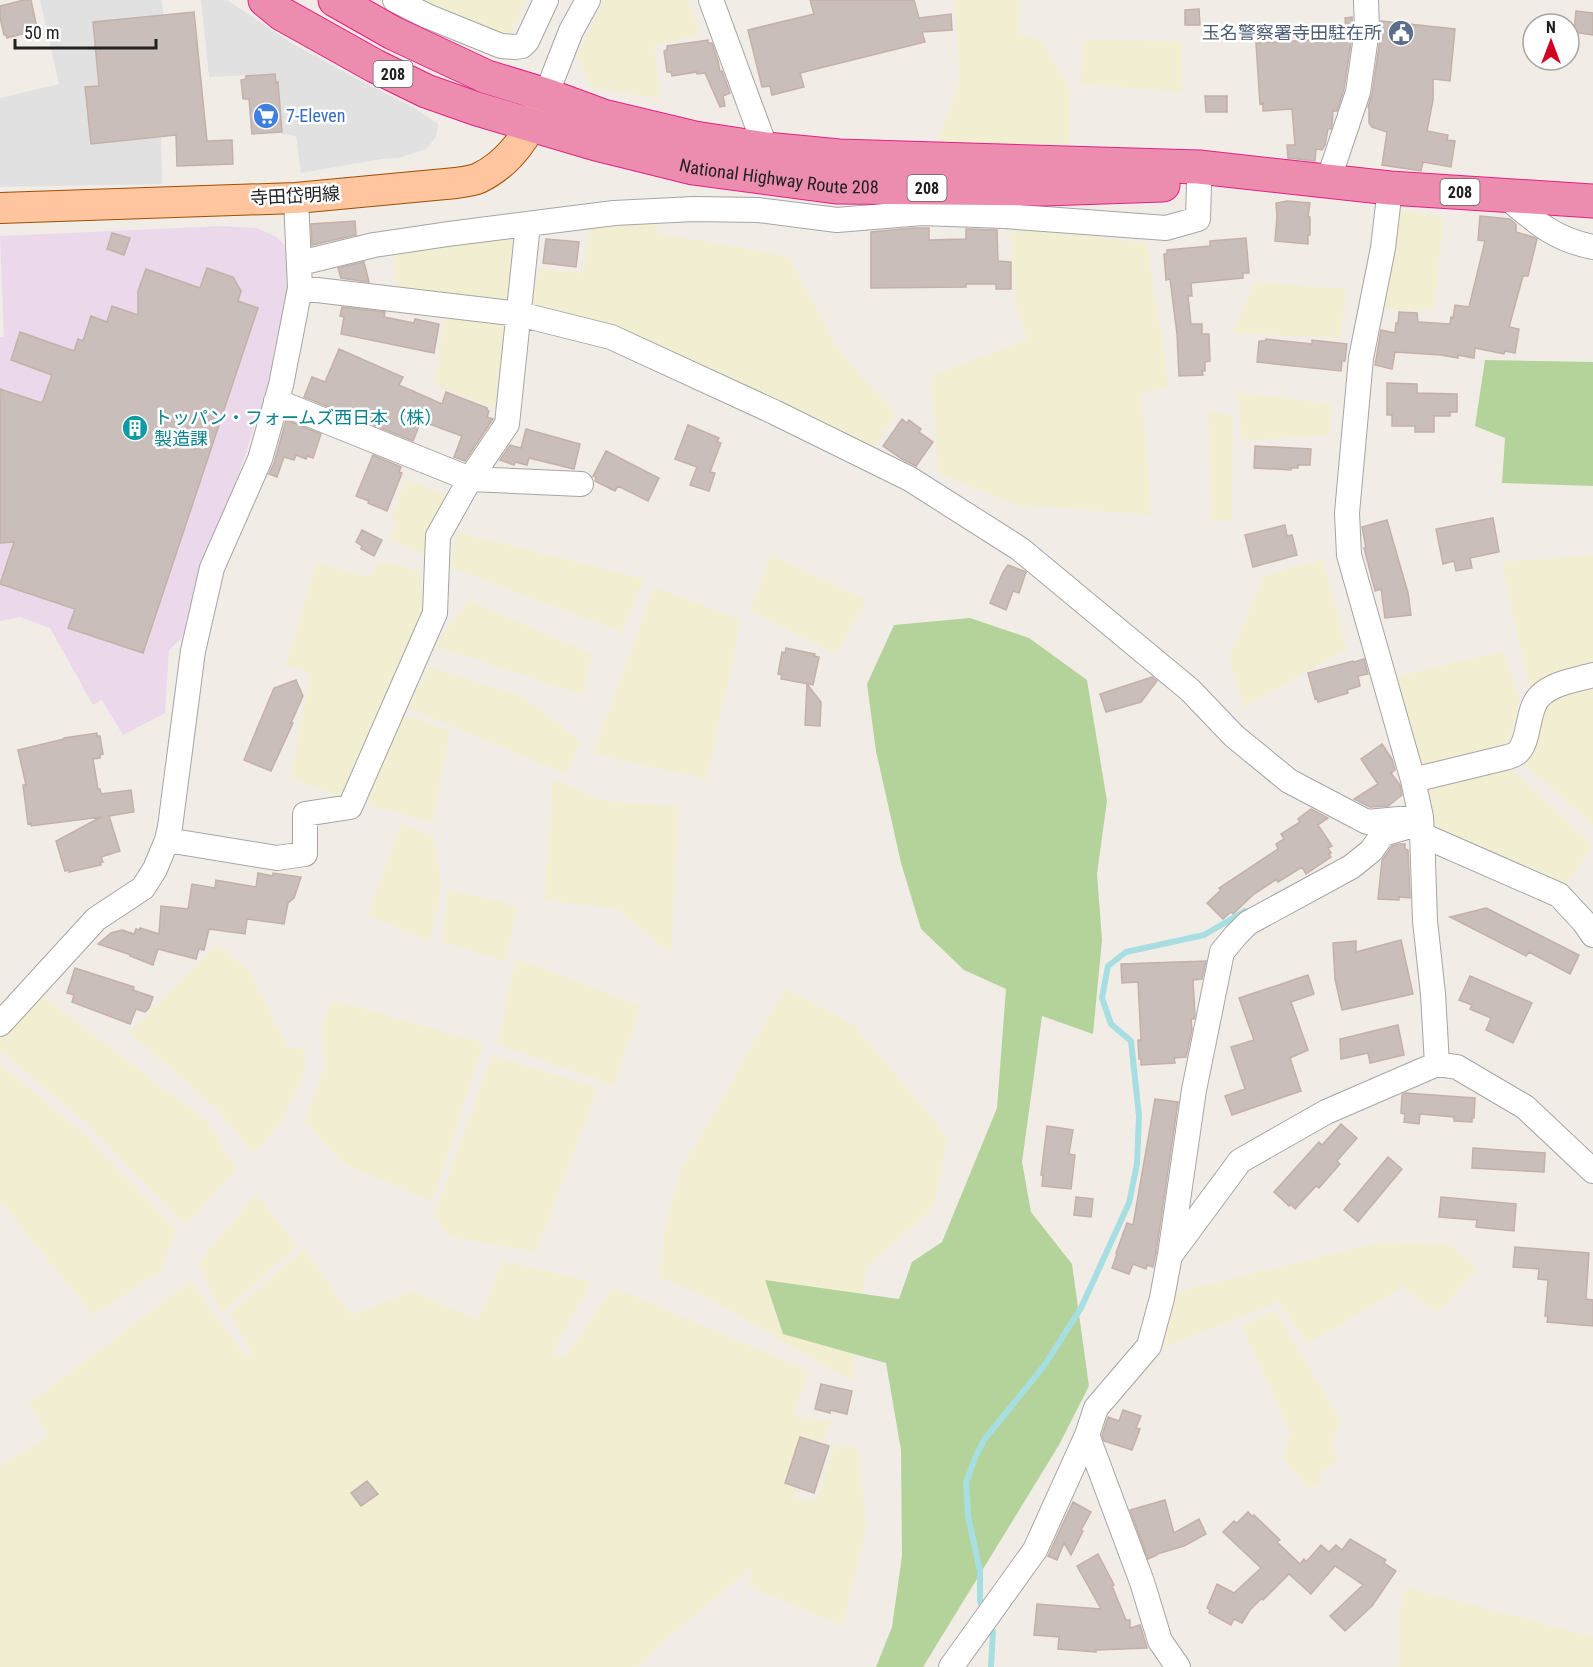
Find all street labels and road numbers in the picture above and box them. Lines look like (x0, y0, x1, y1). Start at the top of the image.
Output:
road number: 208 (374, 61, 412, 87)
street label: National Highway Route 208 (677, 154, 879, 197)
road number: 208 (908, 175, 946, 201)
road number: 208 (1440, 179, 1480, 205)
street label: 寺田岱明線 (249, 183, 340, 208)

